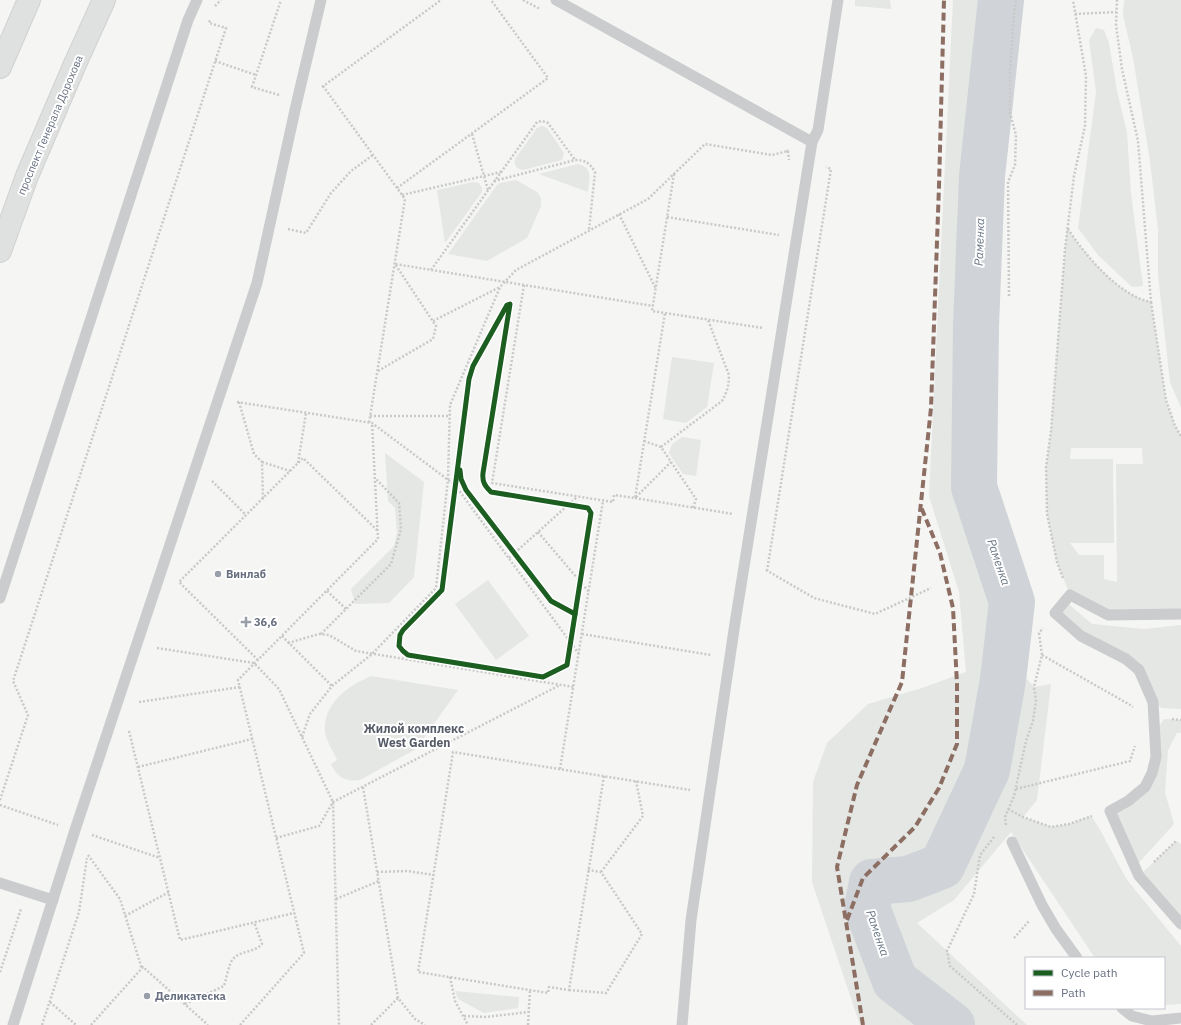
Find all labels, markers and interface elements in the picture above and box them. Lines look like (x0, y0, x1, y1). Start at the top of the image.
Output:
street label: проспект Генерала Дорохова (14, 53, 86, 197)
water label: Раменка (971, 218, 987, 266)
water label: Раменка (984, 537, 1014, 587)
place label: Винлаб (226, 567, 266, 581)
marker: Винлаб (213, 569, 223, 579)
place label: 36,6 (254, 615, 278, 629)
marker: 36,6 (241, 617, 251, 627)
district label: Жилой комплекс West Garden (364, 721, 464, 750)
water label: Раменка (863, 908, 893, 958)
legend (1025, 957, 1165, 1009)
text: Cycle path (1061, 965, 1118, 980)
text: Path (1061, 985, 1086, 1000)
place label: Деликатеска (155, 989, 226, 1003)
marker: Деликатеска (142, 991, 152, 1001)

